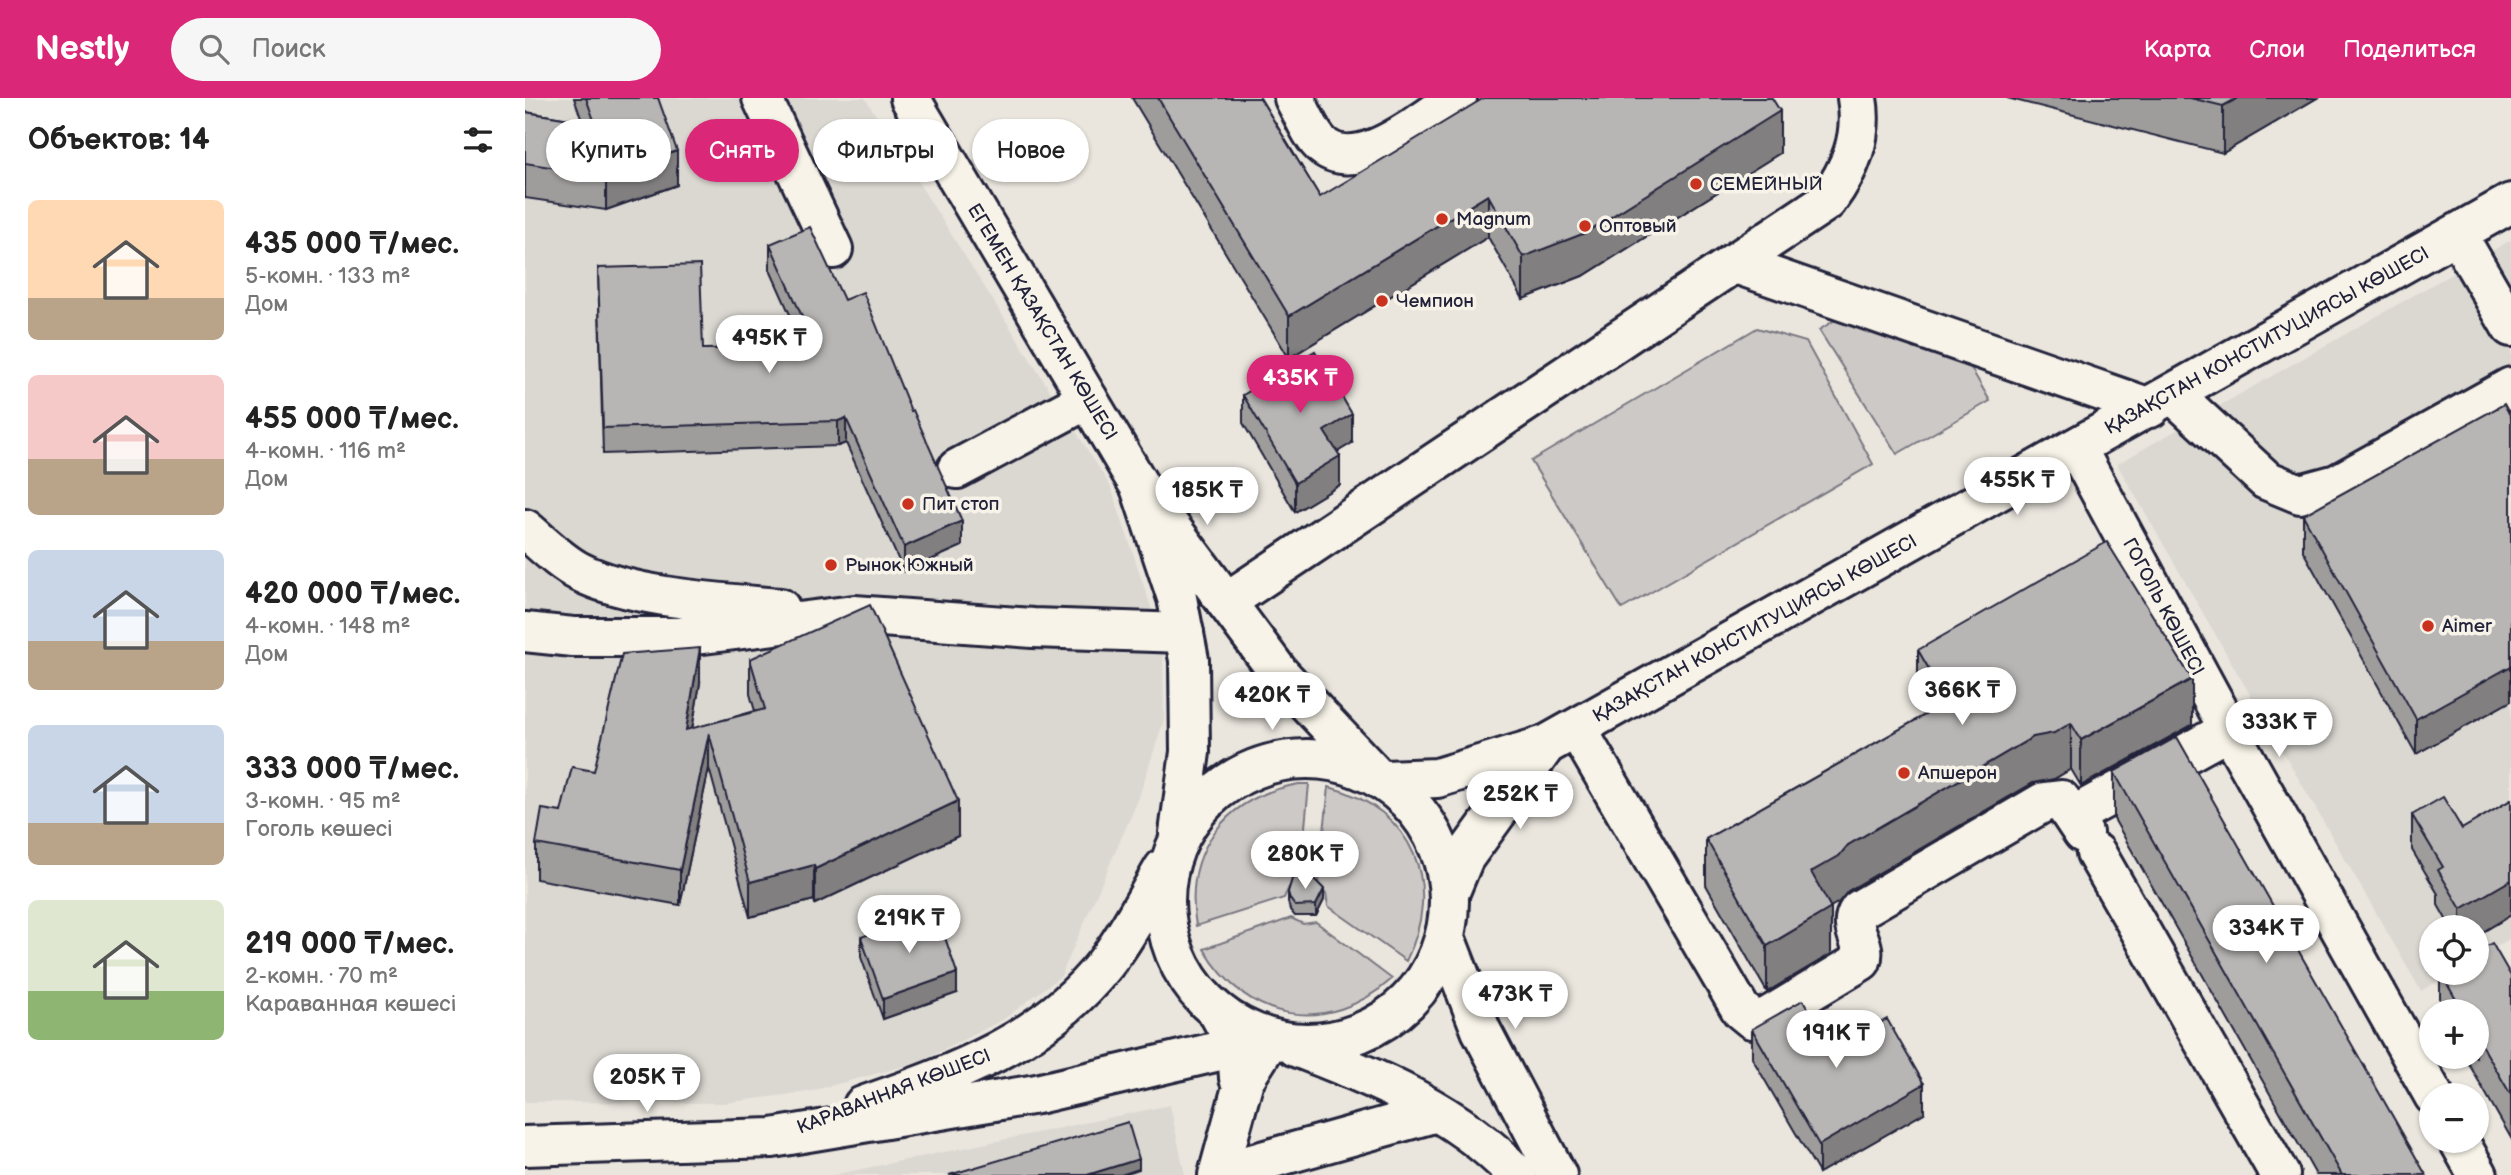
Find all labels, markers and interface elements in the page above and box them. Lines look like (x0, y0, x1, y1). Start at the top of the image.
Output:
search box (171, 18, 661, 81)
text: Nestly (35, 29, 129, 69)
icon: search (195, 30, 233, 68)
text: Поиск (251, 34, 326, 65)
text: Карта (2144, 35, 2211, 64)
text: Слои (2249, 35, 2305, 64)
text: Поделиться (2343, 35, 2476, 64)
chip: Купить (546, 119, 671, 182)
chip: Снять (685, 119, 799, 182)
chip: Фильтры (813, 119, 958, 182)
chip: Новое (972, 119, 1089, 182)
icon: filters (459, 121, 497, 159)
text: Объектов: 14 (28, 122, 210, 158)
place label: СЕМЕЙНЫЙ (1710, 173, 1823, 196)
marker: СЕМЕЙНЫЙ (1688, 176, 1704, 192)
street label: ЕГЕМЕН ҚАЗАҚСТАН КӨШЕСІ (962, 200, 1122, 444)
place label: Magnum (1456, 208, 1531, 231)
marker: Magnum (1434, 211, 1450, 227)
place label: Оптовый (1599, 215, 1676, 238)
marker: Оптовый (1577, 218, 1593, 234)
text: 435 000 ₸/мес. (245, 226, 459, 262)
icon: home (84, 228, 168, 312)
street label: ҚАЗАҚСТАН КОНСТИТУЦИЯСЫ КӨШЕСІ (2101, 242, 2433, 440)
text: 5-комн. · 133 m² (245, 262, 410, 290)
text: Дом (245, 290, 288, 318)
place label: Чемпион (1396, 290, 1474, 313)
marker: Чемпион (1374, 293, 1390, 309)
pin: 495K ₸ (712, 316, 826, 375)
text: 495K ₸ (732, 324, 806, 352)
pin: 435K ₸ (1243, 356, 1357, 415)
text: 435K ₸ (1263, 364, 1337, 392)
text: 455 000 ₸/мес. (245, 401, 459, 437)
icon: home (84, 403, 168, 487)
text: 4-комн. · 116 m² (245, 437, 406, 465)
pin: 455K ₸ (1960, 458, 2074, 517)
text: Дом (245, 465, 288, 493)
text: 455K ₸ (1980, 466, 2054, 494)
pin: 185K ₸ (1150, 468, 1264, 527)
text: 185K ₸ (1171, 476, 1243, 504)
place label: Пит стоп (922, 493, 1000, 516)
marker: Пит стоп (900, 496, 916, 512)
street label: ҚАЗАҚСТАН КОНСТИТУЦИЯСЫ КӨШЕСІ (1589, 530, 1921, 728)
street label: ГОГОЛЬ КӨШЕСІ (2117, 534, 2209, 680)
place label: Рынок Южный (845, 554, 974, 577)
marker: Рынок Южный (823, 557, 839, 573)
text: 420 000 ₸/мес. (245, 576, 460, 612)
icon: home (84, 578, 168, 662)
text: 4-комн. · 148 m² (245, 612, 410, 640)
place label: Aimer (2442, 615, 2493, 638)
marker: Aimer (2420, 618, 2436, 634)
text: Дом (245, 640, 288, 668)
pin: 366K ₸ (1905, 668, 2019, 727)
pin: 420K ₸ (1215, 672, 1329, 732)
text: 366K ₸ (1924, 676, 2000, 704)
text: 420K ₸ (1234, 681, 1310, 709)
pin: 333K ₸ (2222, 700, 2336, 759)
text: 333K ₸ (2242, 708, 2316, 736)
text: 333 000 ₸/мес. (245, 751, 459, 787)
icon: home (84, 753, 168, 837)
place label: Апшерон (1917, 762, 1997, 785)
marker: Апшерон (1896, 765, 1912, 781)
pin: 252K ₸ (1463, 772, 1577, 831)
text: 252K ₸ (1482, 780, 1558, 808)
text: 3-комн. · 95 m² (245, 787, 401, 815)
text: Гоголь көшесі (245, 815, 393, 843)
pin: 280K ₸ (1248, 832, 1362, 891)
text: 280K ₸ (1267, 840, 1343, 868)
pin: 219K ₸ (852, 896, 966, 955)
text: 219K ₸ (874, 904, 944, 932)
pin: 334K ₸ (2209, 906, 2323, 965)
text: 334K ₸ (2229, 914, 2303, 942)
map controls (2419, 915, 2489, 1153)
button: locate (2419, 915, 2489, 985)
text: 219 000 ₸/мес. (245, 926, 454, 962)
icon: home (84, 928, 168, 1012)
text: 2-комн. · 70 m² (245, 962, 398, 990)
pin: 473K ₸ (1458, 972, 1572, 1031)
text: 473K ₸ (1478, 980, 1552, 1008)
text: Караванная көшесі (245, 990, 456, 1018)
button: + (2419, 999, 2489, 1069)
pin: 191K ₸ (1779, 1010, 1893, 1070)
text: 191K ₸ (1802, 1019, 1870, 1047)
street label: КАРАВАННАЯ КӨШЕСІ (794, 1044, 994, 1140)
pin: 205K ₸ (590, 1054, 704, 1114)
text: 205K ₸ (609, 1063, 685, 1091)
button: − (2419, 1083, 2489, 1153)

